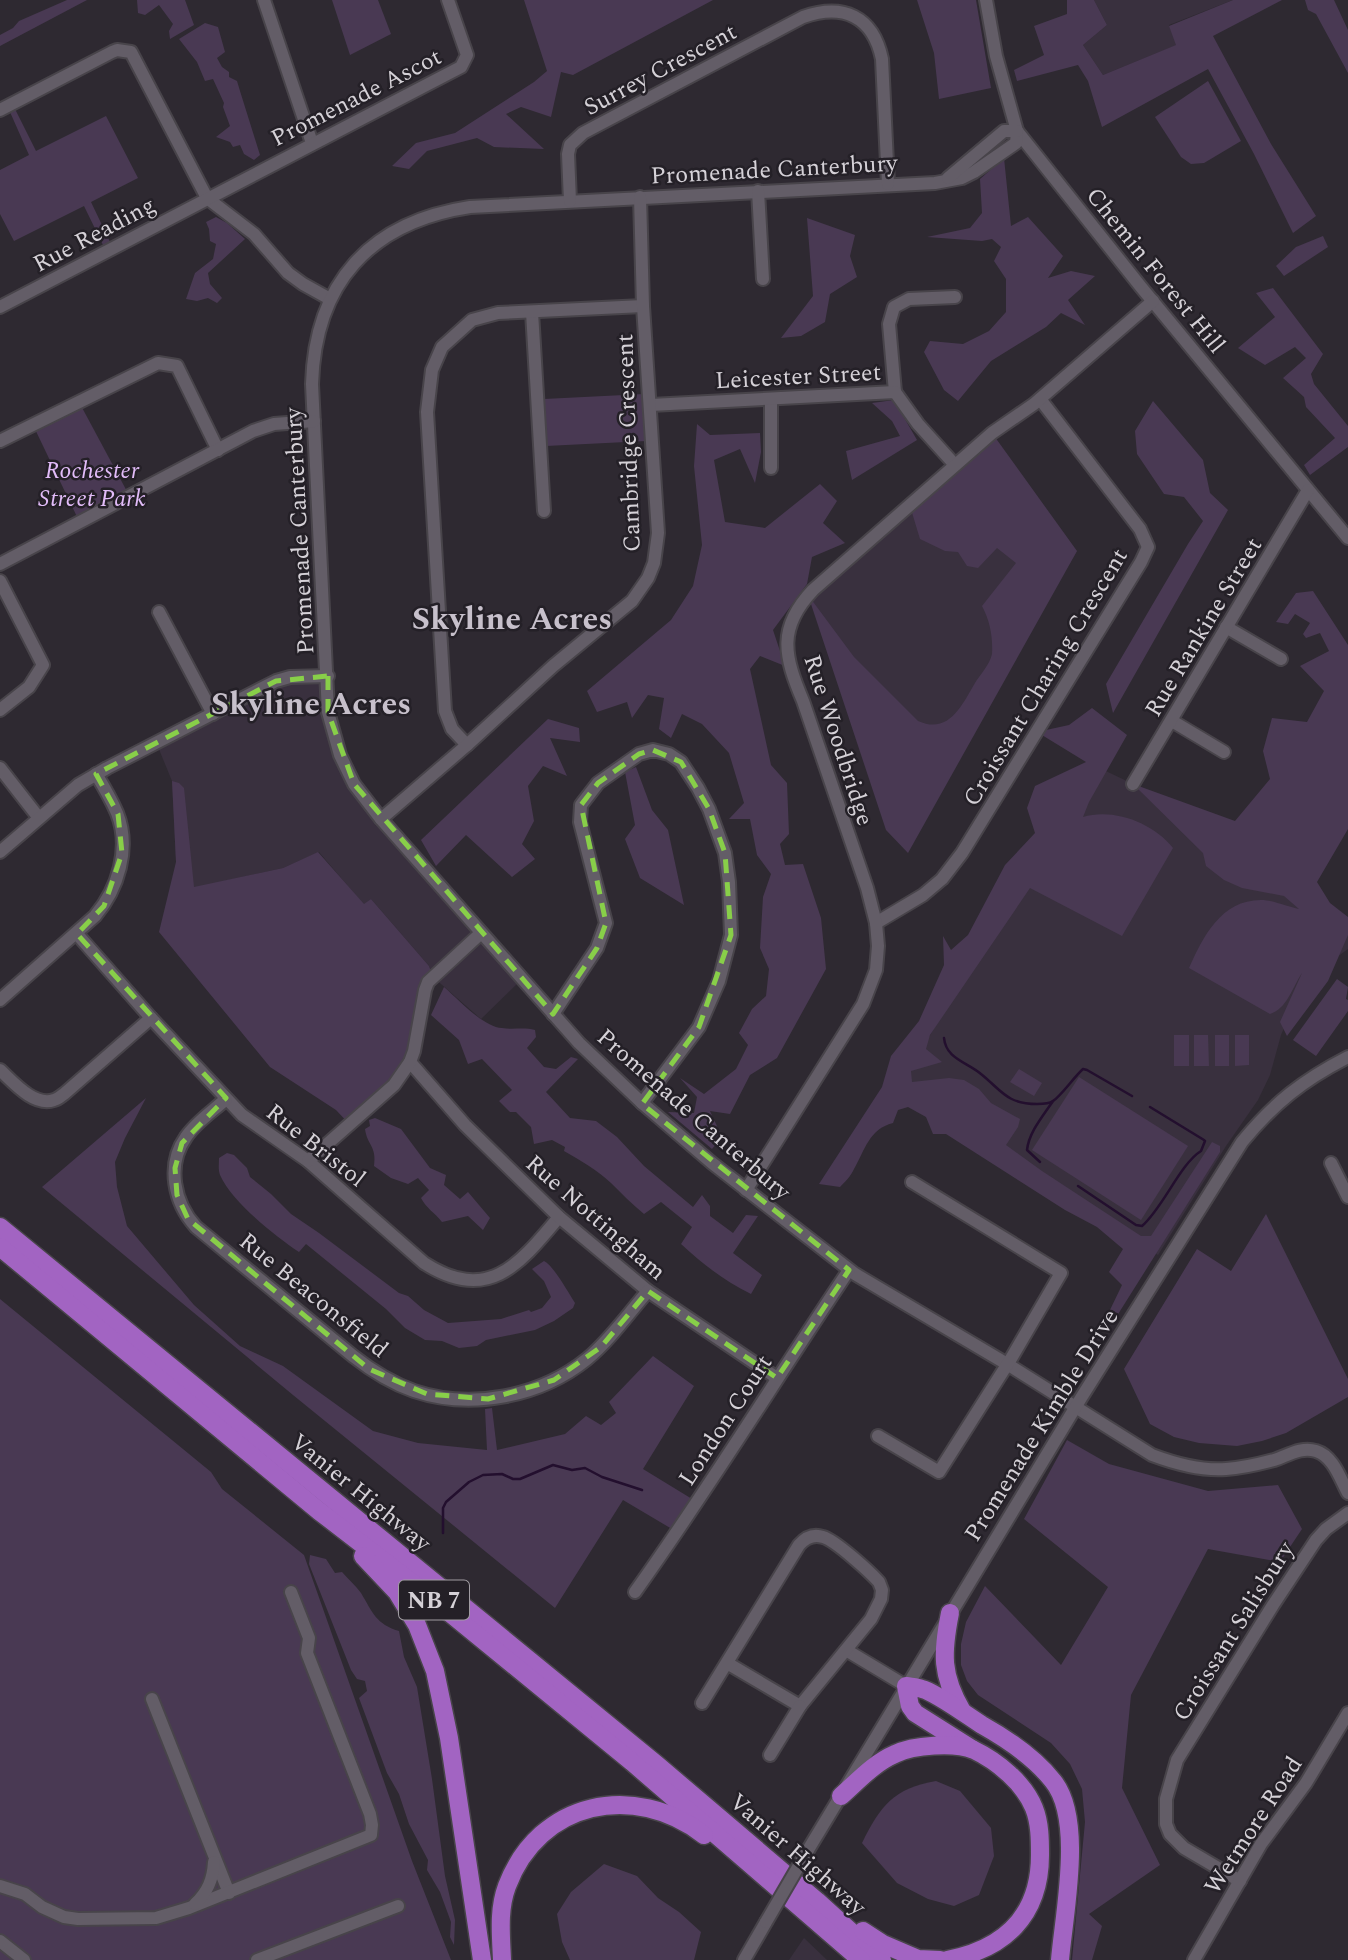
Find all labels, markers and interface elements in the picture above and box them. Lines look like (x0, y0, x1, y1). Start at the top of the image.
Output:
street label: Surrey Crescent (577, 14, 743, 125)
street label: Promenade Ascot (265, 39, 448, 156)
street label: Promenade Canterbury (650, 145, 900, 194)
street label: Chemin Forest Hill (1077, 180, 1234, 362)
street label: Rue Reading (27, 187, 162, 282)
street label: Cambridge Crescent (607, 333, 651, 553)
street label: Leicester Street (714, 355, 882, 399)
street label: Promenade Canterbury (275, 405, 324, 655)
park label: Rochester Street Park (38, 453, 146, 517)
street label: Rue Rankine Street (1136, 531, 1272, 724)
street label: Croissant Charing Crescent (954, 542, 1137, 813)
district label: Skyline Acres (412, 595, 612, 644)
street label: Rue Woodbridge (793, 650, 883, 831)
district label: Skyline Acres (211, 680, 411, 729)
street label: Promenade Canterbury (588, 1020, 800, 1210)
street label: Rue Bristol (258, 1095, 373, 1196)
street label: Rue Nottingham (517, 1146, 674, 1289)
street label: Rue Beaconsfield (231, 1224, 396, 1367)
street label: Promenade Kimble Drive (956, 1302, 1128, 1549)
street label: London Court (670, 1348, 782, 1493)
street label: Vanier Highway (282, 1425, 440, 1562)
street label: Croissant Salisbury (1164, 1534, 1304, 1728)
road number: NB 7 (399, 1581, 469, 1620)
street label: Wetmore Road (1196, 1749, 1312, 1902)
street label: Vanier Highway (721, 1785, 875, 1926)

